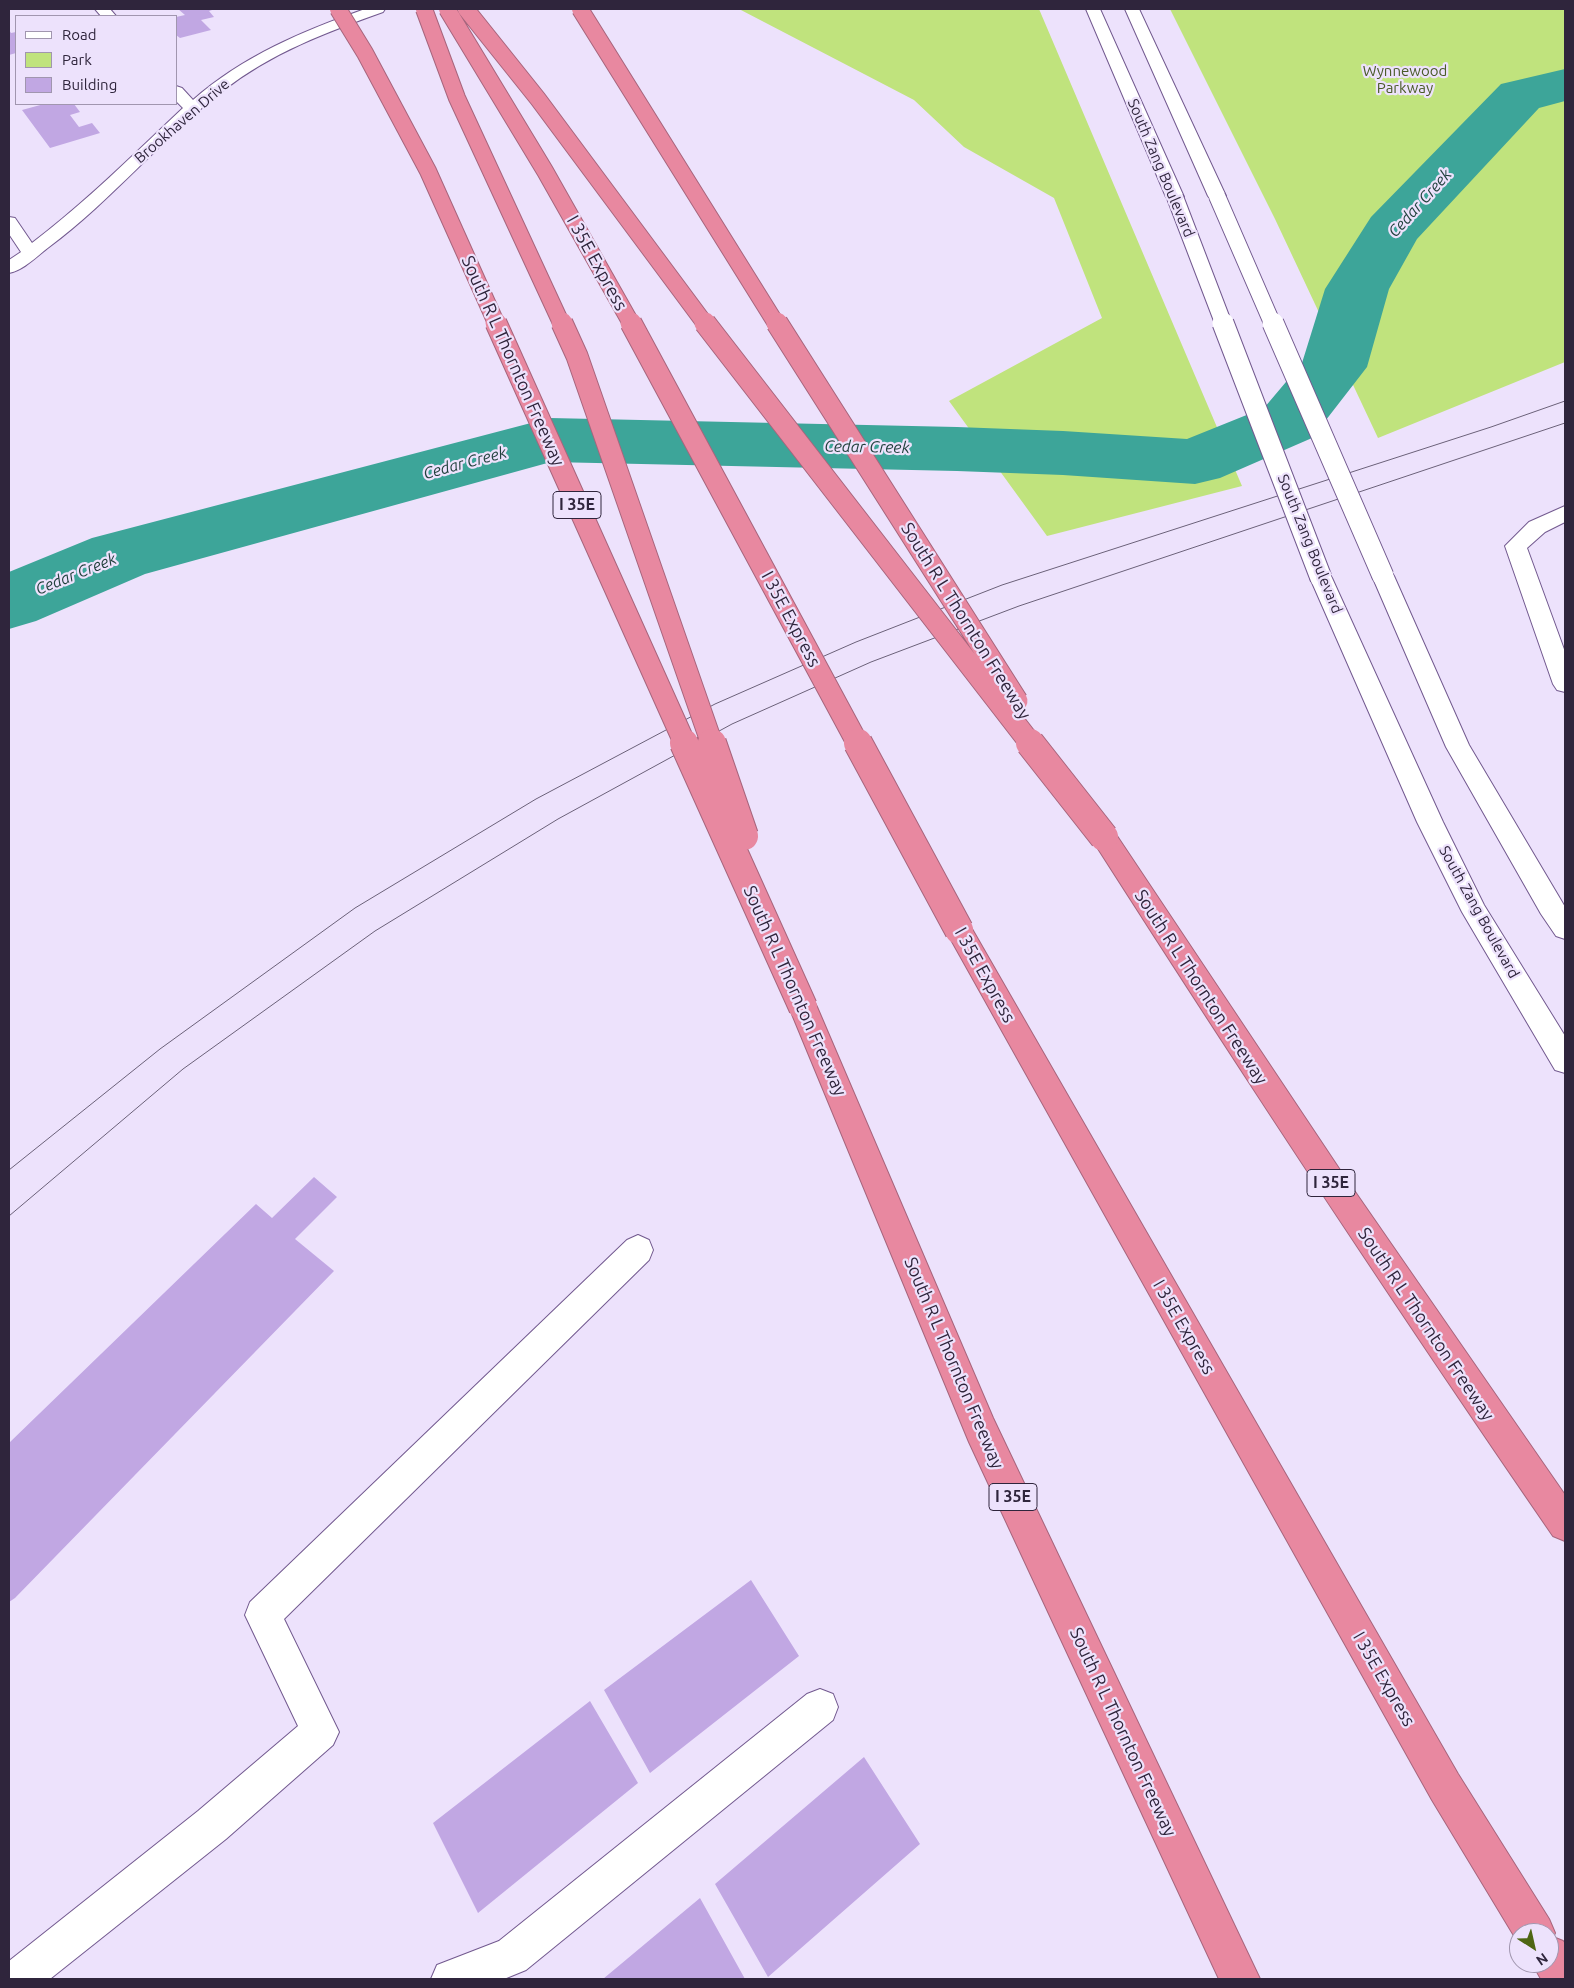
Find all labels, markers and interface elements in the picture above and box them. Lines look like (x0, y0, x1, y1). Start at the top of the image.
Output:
legend (15, 15, 178, 105)
text: Road (62, 26, 97, 43)
text: Park (62, 51, 92, 68)
park label: Wynnewood Parkway (1363, 62, 1447, 97)
street label: Brookhaven Drive (131, 75, 233, 167)
text: Building (62, 76, 117, 93)
street label: South Zang Boulevard (1124, 96, 1198, 240)
water label: Cedar Creek (1384, 165, 1456, 241)
street label: I 35E Express (562, 212, 632, 314)
street label: South R L Thornton Freeway (457, 252, 569, 470)
water label: Cedar Creek (824, 437, 910, 457)
water label: Cedar Creek (421, 443, 509, 483)
street label: South Zang Boulevard (1274, 472, 1346, 616)
road number: I 35E (553, 492, 601, 518)
street label: South R L Thornton Freeway (896, 519, 1036, 723)
water label: Cedar Creek (33, 549, 119, 599)
street label: I 35E Express (757, 567, 825, 671)
street label: South Zang Boulevard (1435, 843, 1523, 981)
street label: South R L Thornton Freeway (739, 882, 851, 1100)
street label: South R L Thornton Freeway (1130, 886, 1272, 1088)
street label: I 35E Express (950, 924, 1020, 1026)
road number: I 35E (1307, 1170, 1355, 1196)
street label: South R L Thornton Freeway (1353, 1223, 1499, 1425)
street label: South R L Thornton Freeway (900, 1254, 1008, 1472)
street label: I 35E Express (1148, 1276, 1220, 1378)
road number: I 35E (989, 1484, 1037, 1510)
street label: South R L Thornton Freeway (1065, 1624, 1181, 1840)
street label: I 35E Express (1348, 1628, 1420, 1730)
north arrow (1509, 1923, 1559, 1973)
text: N (1533, 1950, 1551, 1969)

